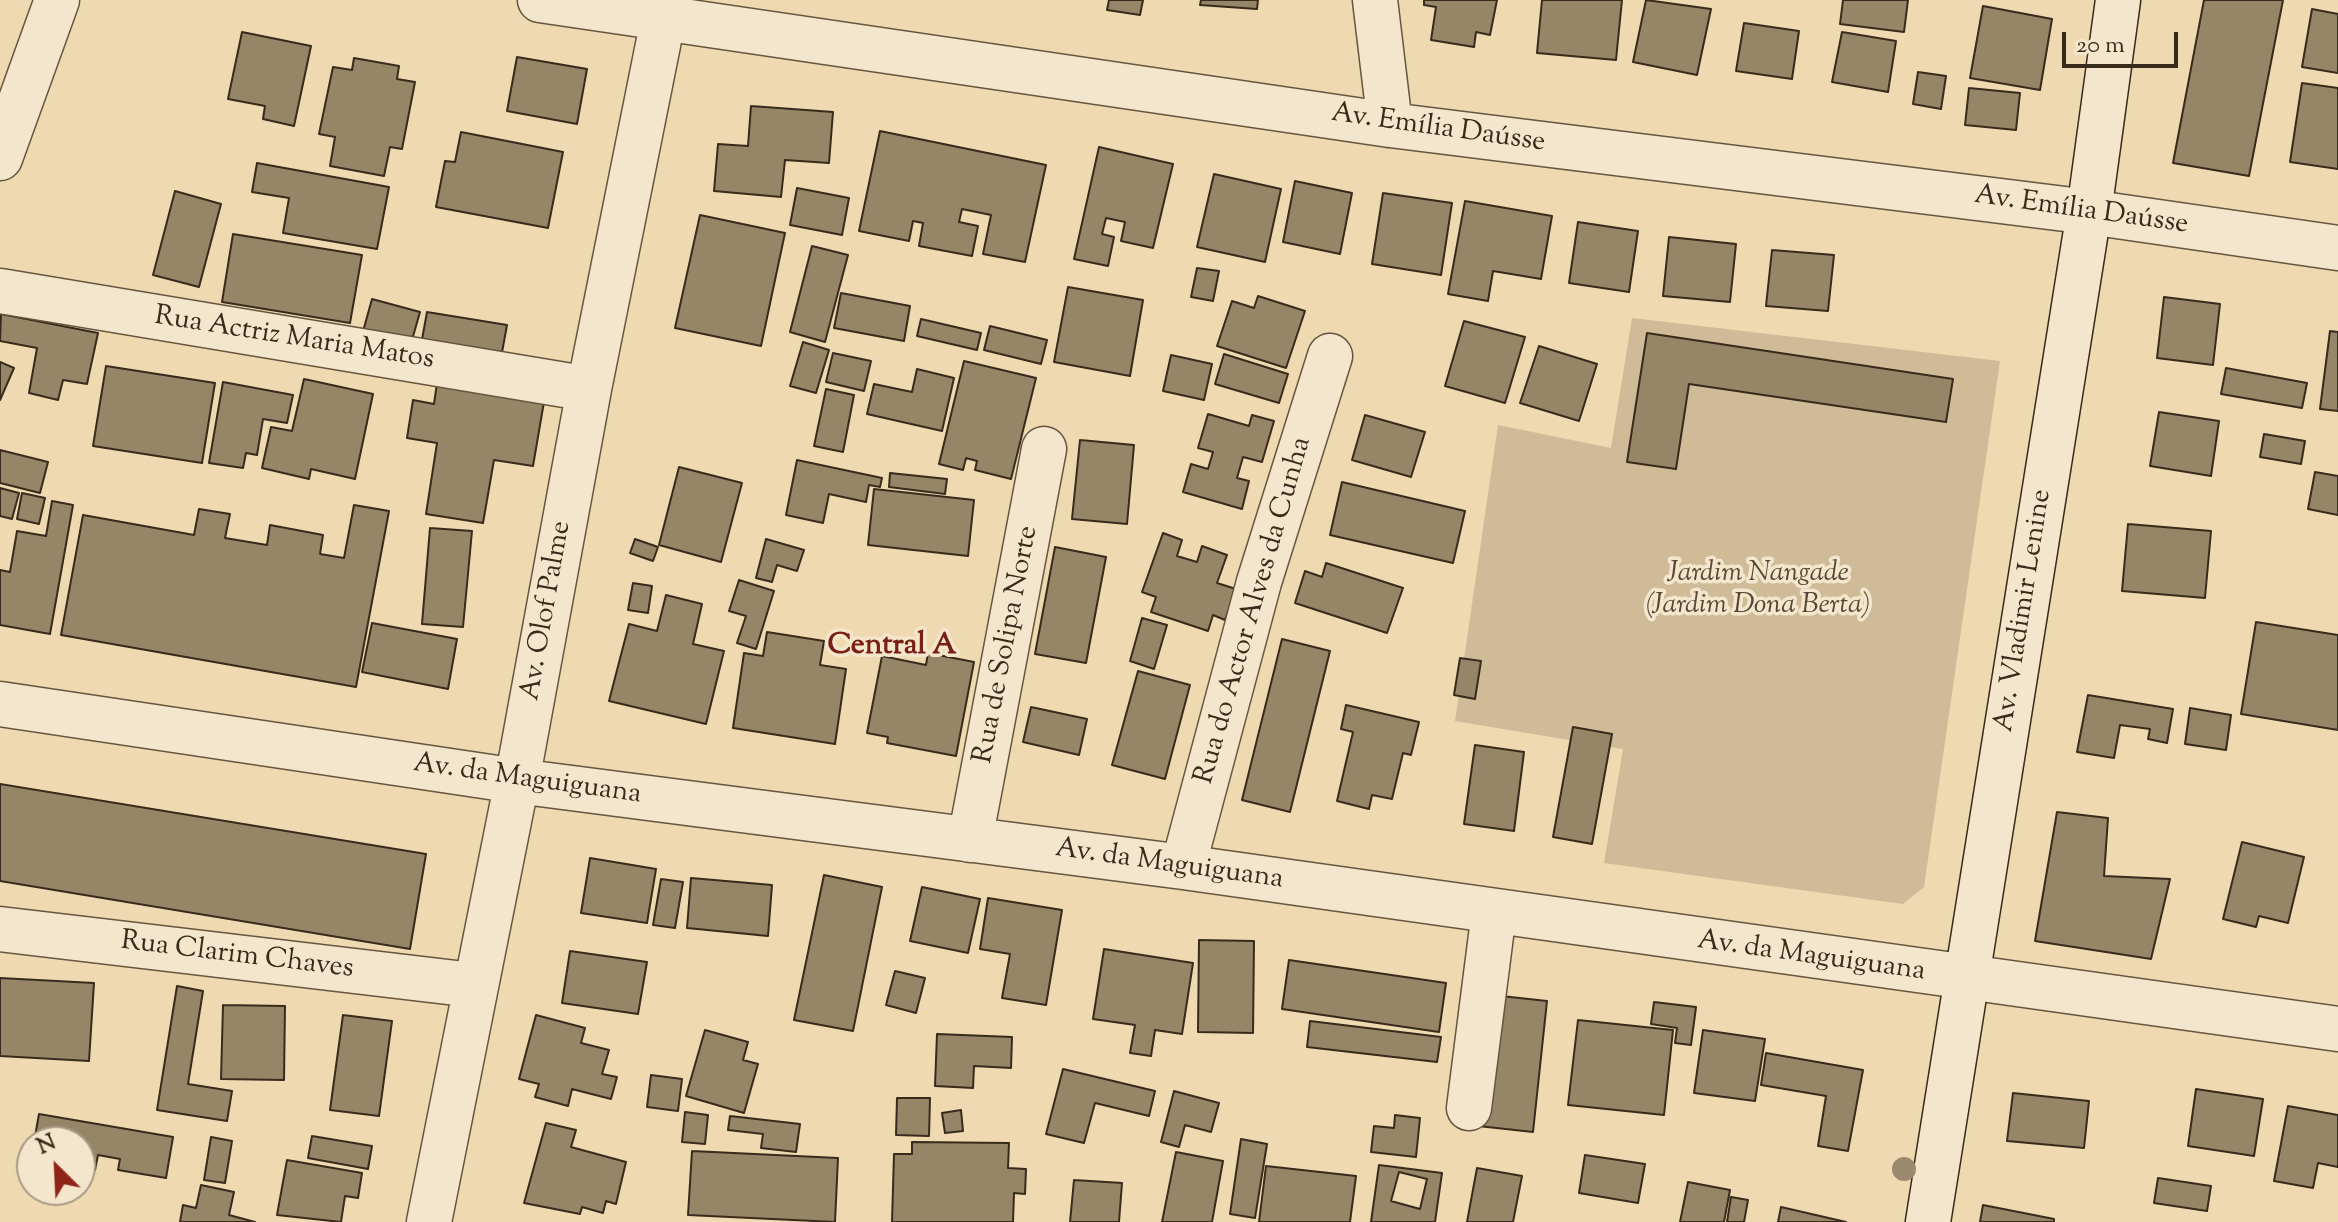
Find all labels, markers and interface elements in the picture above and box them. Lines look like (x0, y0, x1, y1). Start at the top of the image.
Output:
scale bar (2066, 16, 2182, 66)
text: 20 m (2076, 29, 2125, 63)
street label: Av. Emília Daússe (1329, 98, 1547, 162)
street label: Av. Emília Daússe (1972, 180, 2190, 244)
street label: Rua Actriz Maria Matos (152, 301, 436, 379)
street label: Rua do Actor Alves da Cunha (1189, 434, 1321, 788)
street label: Av. Vladimir Lenine (1989, 487, 2061, 735)
street label: Av. Olof Palme (516, 519, 580, 703)
street label: Rua de Solipa Norte (969, 523, 1047, 767)
park label: Jardim Nangade (Jardim Dona Berta) (1646, 558, 1870, 624)
district label: Central A (827, 630, 957, 666)
street label: Av. da Maguiguana (411, 748, 643, 814)
street label: Av. da Maguiguana (1053, 833, 1285, 899)
street label: Av. da Maguiguana (1695, 925, 1927, 991)
street label: Rua Clarim Chaves (119, 926, 355, 988)
north arrow (16, 1126, 96, 1206)
text: N (33, 1128, 62, 1164)

